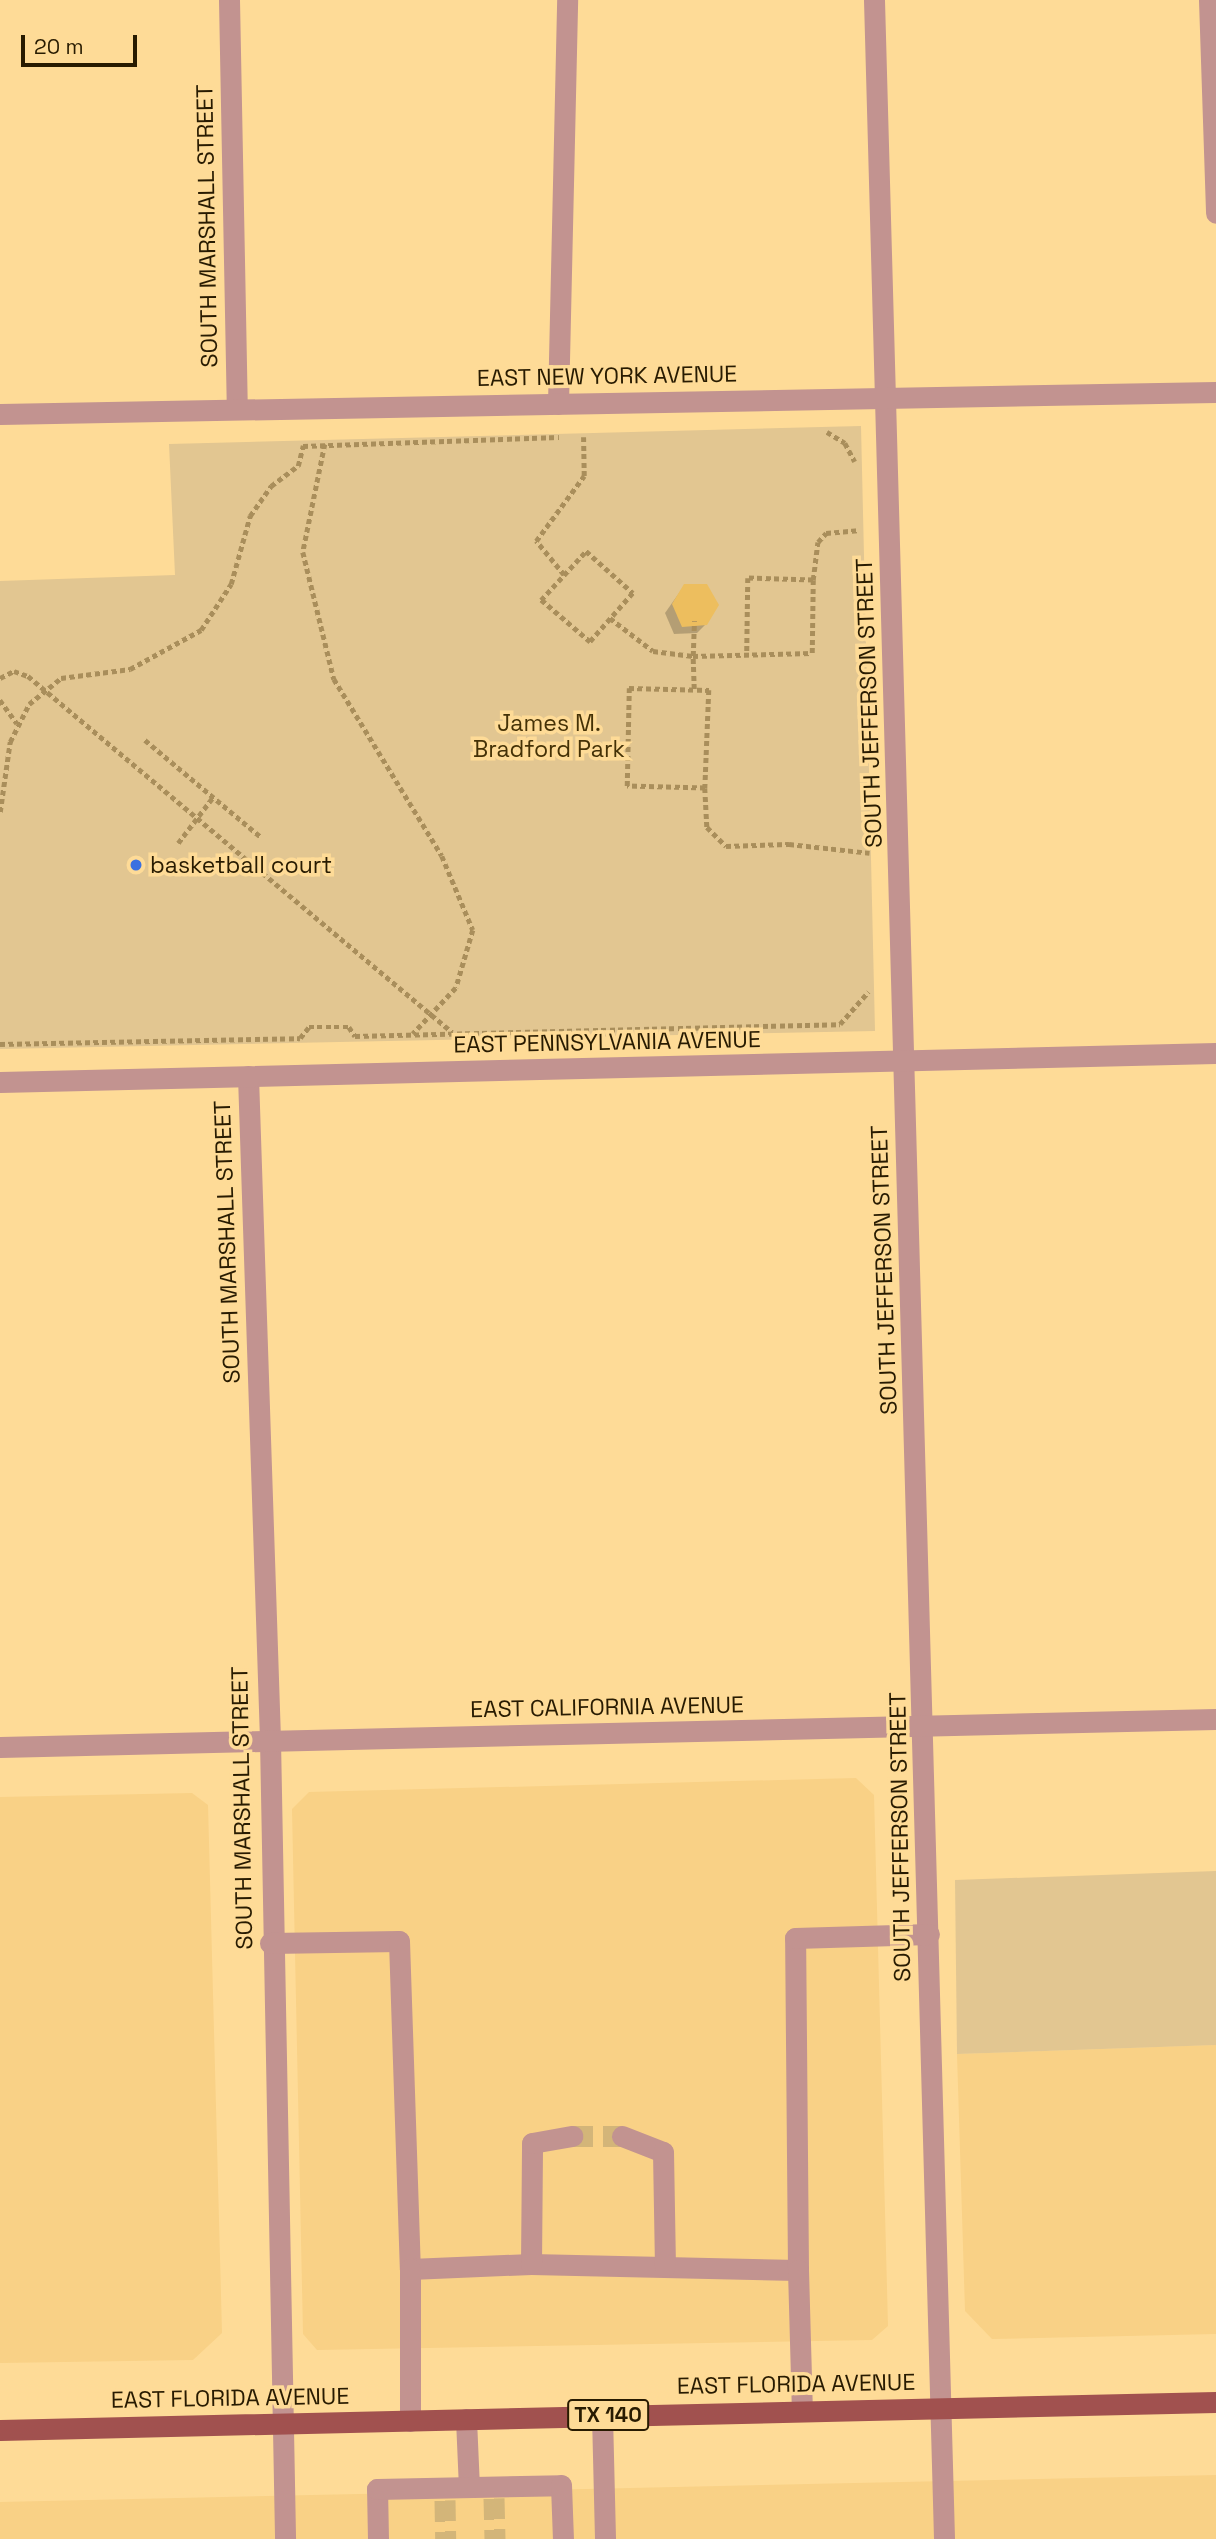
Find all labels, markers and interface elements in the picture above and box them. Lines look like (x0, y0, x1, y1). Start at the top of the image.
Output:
scale bar (24, 21, 140, 65)
text: 20 m (34, 33, 84, 60)
street label: SOUTH MARSHALL STREET (191, 84, 223, 368)
street label: EAST NEW YORK AVENUE (476, 360, 738, 392)
street label: SOUTH JEFFERSON STREET (850, 558, 888, 848)
park label: James M. Bradford Park (473, 709, 625, 763)
place label: basketball court (150, 851, 332, 879)
marker: basketball court (128, 857, 144, 873)
street label: EAST PENNSYLVANIA AVENUE (452, 1026, 762, 1058)
street label: SOUTH MARSHALL STREET (208, 1100, 246, 1384)
street label: SOUTH JEFFERSON STREET (865, 1125, 903, 1415)
street label: SOUTH MARSHALL STREET (226, 1666, 258, 1950)
street label: EAST CALIFORNIA AVENUE (469, 1691, 745, 1723)
street label: SOUTH JEFFERSON STREET (884, 1692, 916, 1982)
street label: EAST FLORIDA AVENUE (676, 2368, 916, 2400)
street label: EAST FLORIDA AVENUE (110, 2382, 350, 2414)
road number: TX 140 (566, 2398, 650, 2432)

